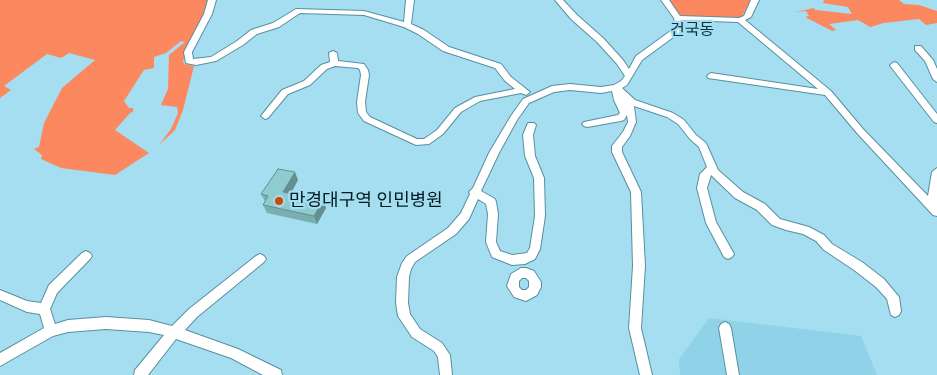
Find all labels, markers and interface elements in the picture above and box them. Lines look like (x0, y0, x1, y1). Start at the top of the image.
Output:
district label: 건국동 (670, 20, 714, 40)
place label: 만경대구역 인민병원 (289, 190, 443, 212)
marker: 만경대구역 인민병원 (273, 195, 285, 207)

